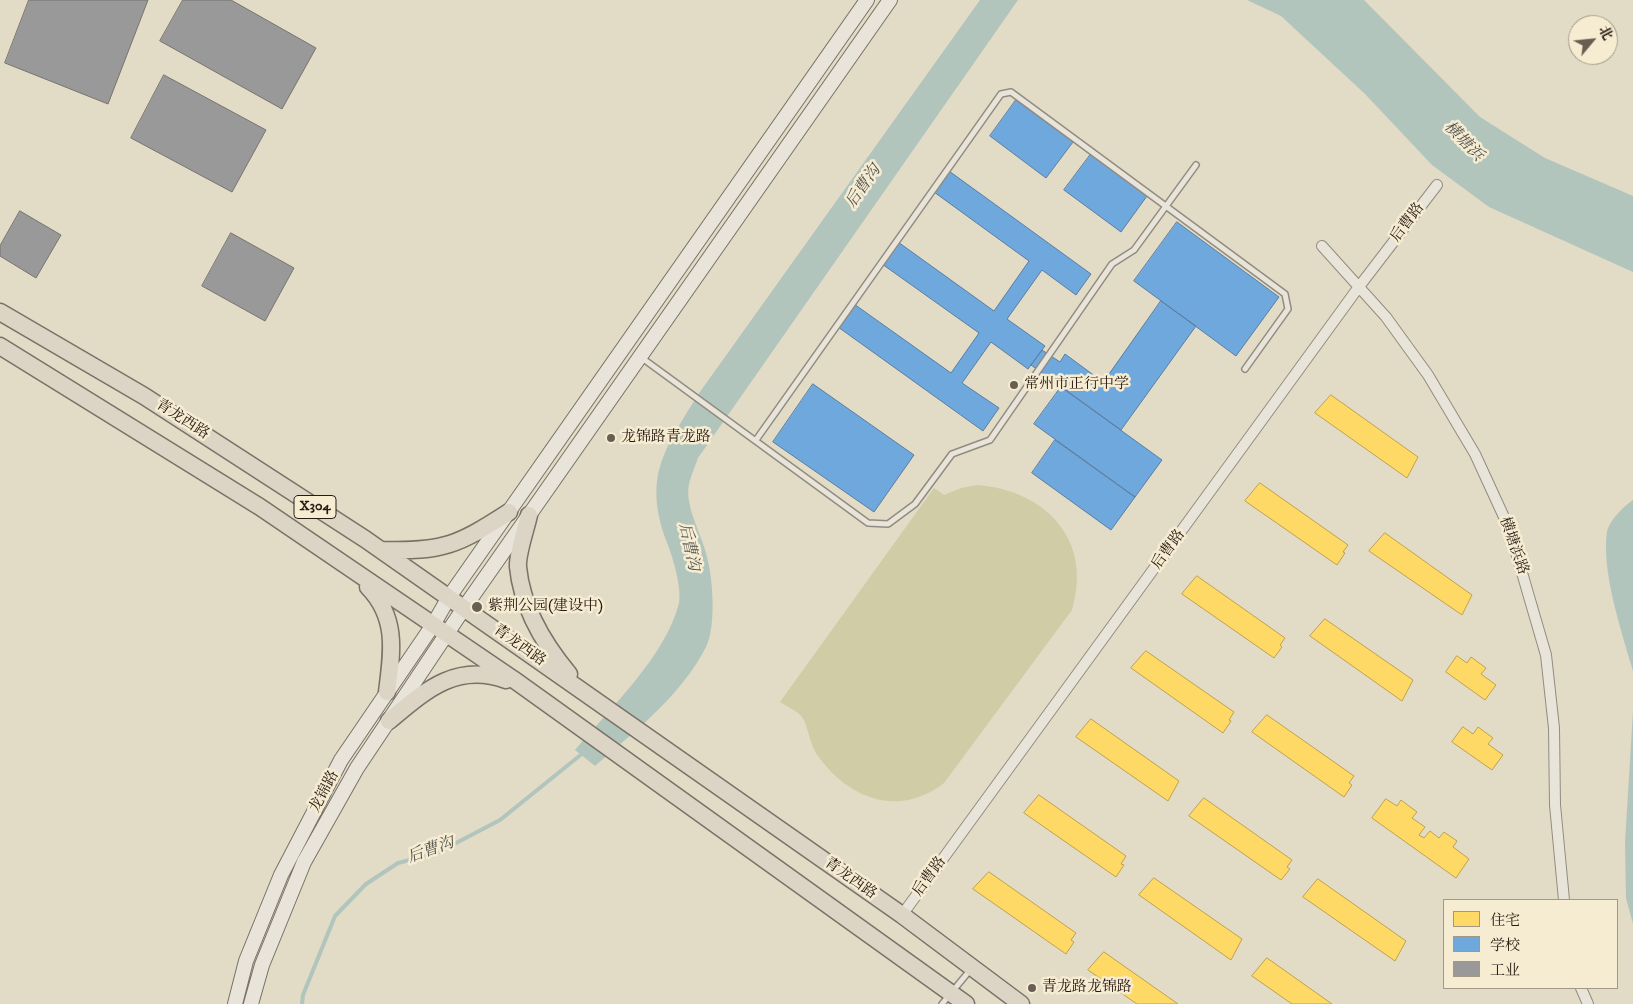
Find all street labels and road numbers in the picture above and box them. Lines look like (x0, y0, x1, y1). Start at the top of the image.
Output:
street label: 后曹路 (1387, 200, 1429, 246)
street label: 青龙西路 (152, 396, 212, 444)
road number: X304 (294, 496, 336, 518)
street label: 横塘浜路 (1495, 515, 1531, 577)
street label: 后曹路 (1148, 527, 1190, 573)
street label: 青龙西路 (489, 621, 549, 671)
street label: 龙锦路 (306, 768, 344, 816)
street label: 青龙西路 (820, 854, 880, 904)
street label: 后曹路 (909, 854, 951, 900)

